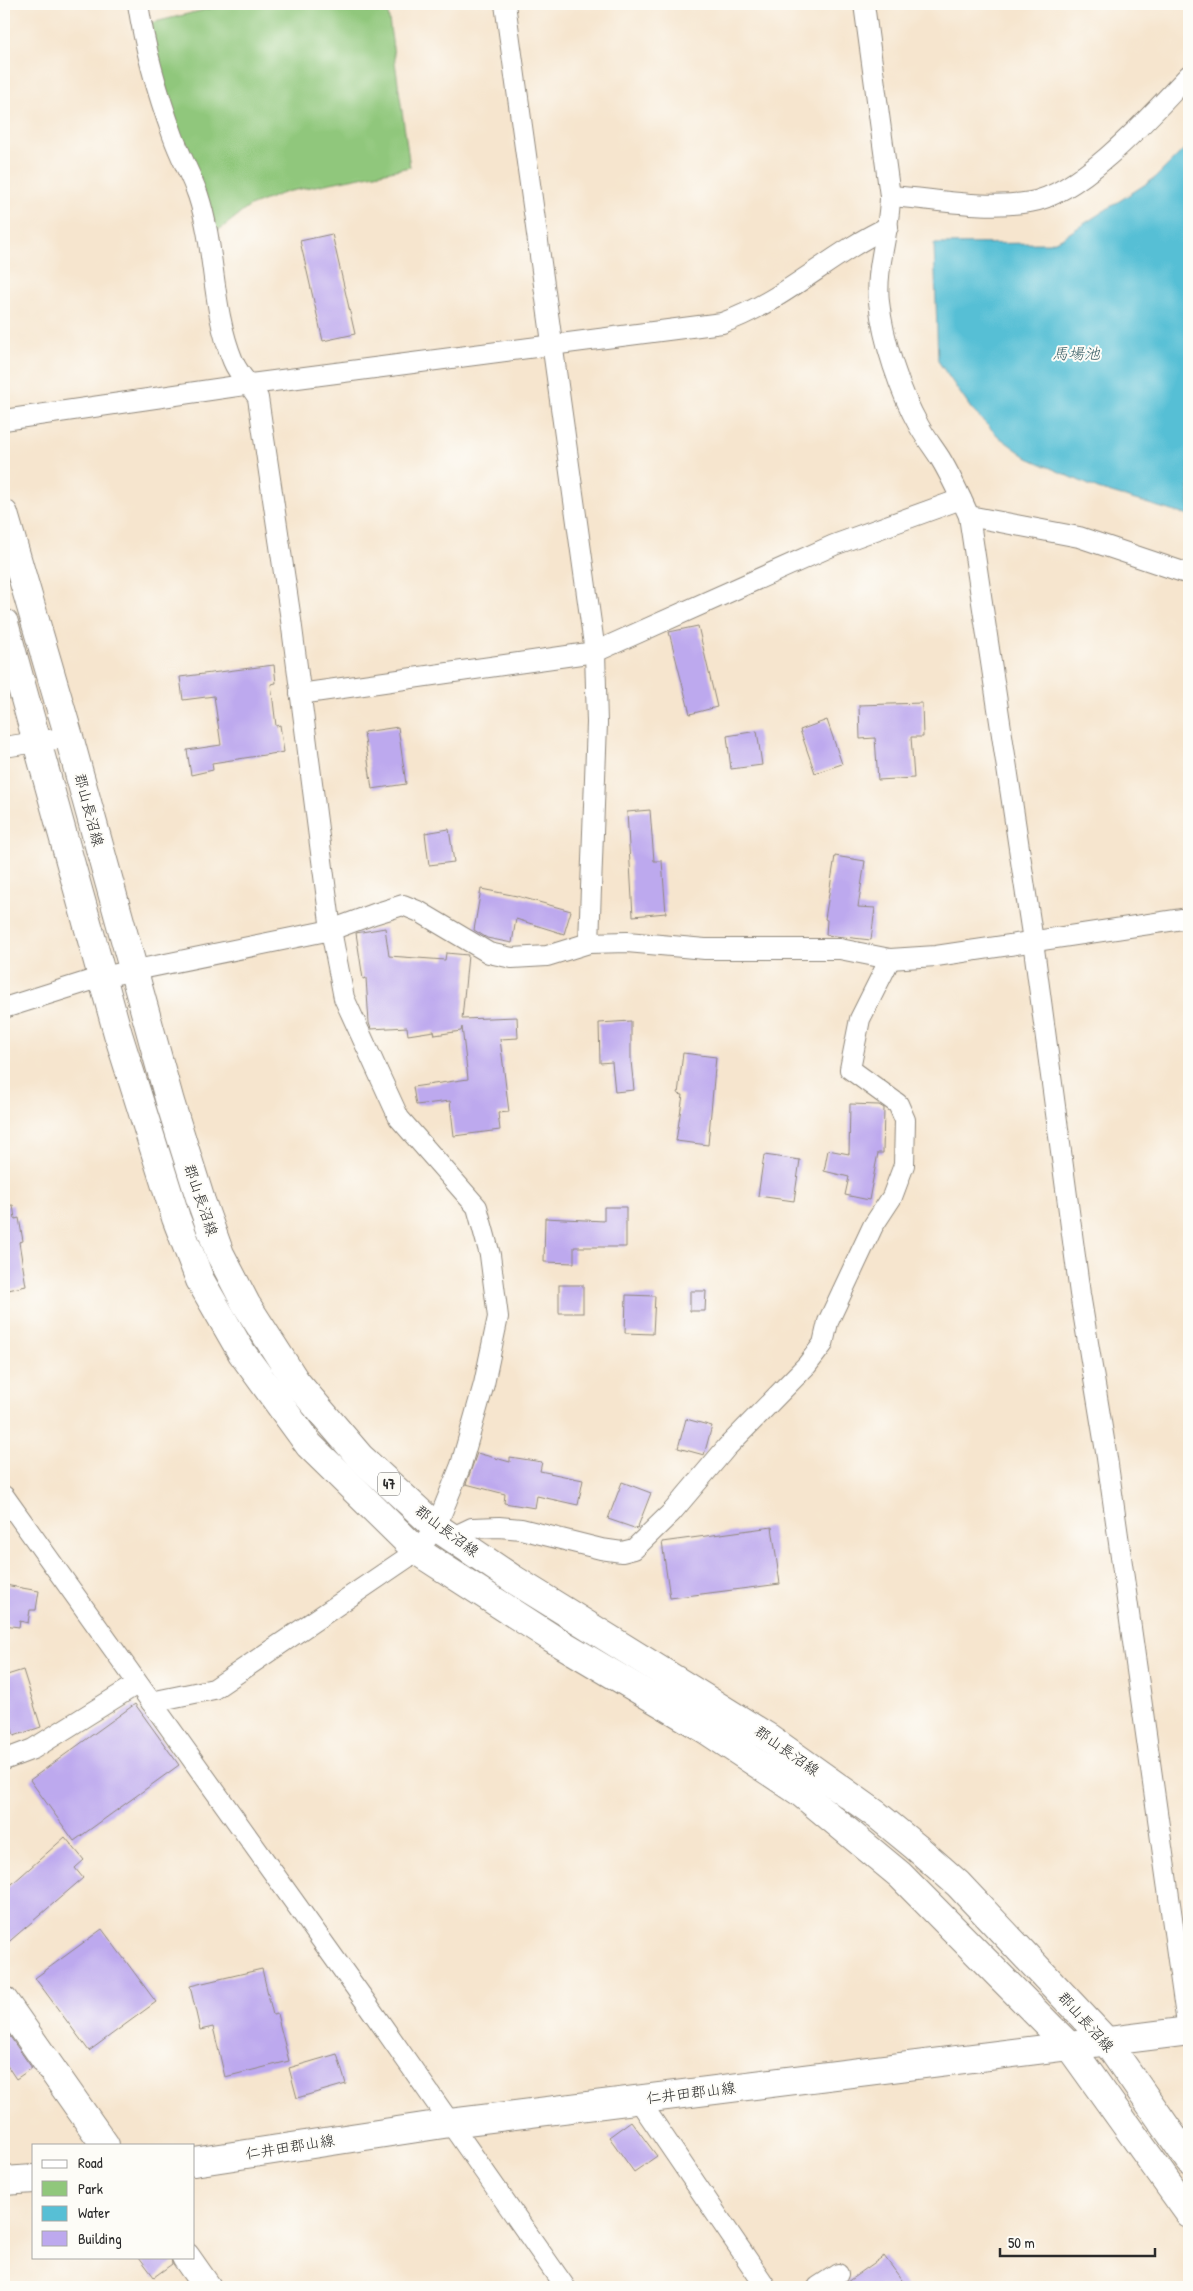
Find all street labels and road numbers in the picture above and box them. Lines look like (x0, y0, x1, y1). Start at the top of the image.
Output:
street label: 郡山長沼線 (70, 771, 109, 849)
street label: 郡山長沼線 (179, 1161, 224, 1239)
road number: 47 (378, 1472, 400, 1496)
street label: 郡山長沼線 (411, 1500, 484, 1562)
street label: 郡山長沼線 (751, 1720, 824, 1781)
street label: 郡山長沼線 (1053, 1987, 1119, 2057)
street label: 仁井田郡山線 (645, 2077, 737, 2108)
street label: 仁井田郡山線 (244, 2129, 336, 2164)

